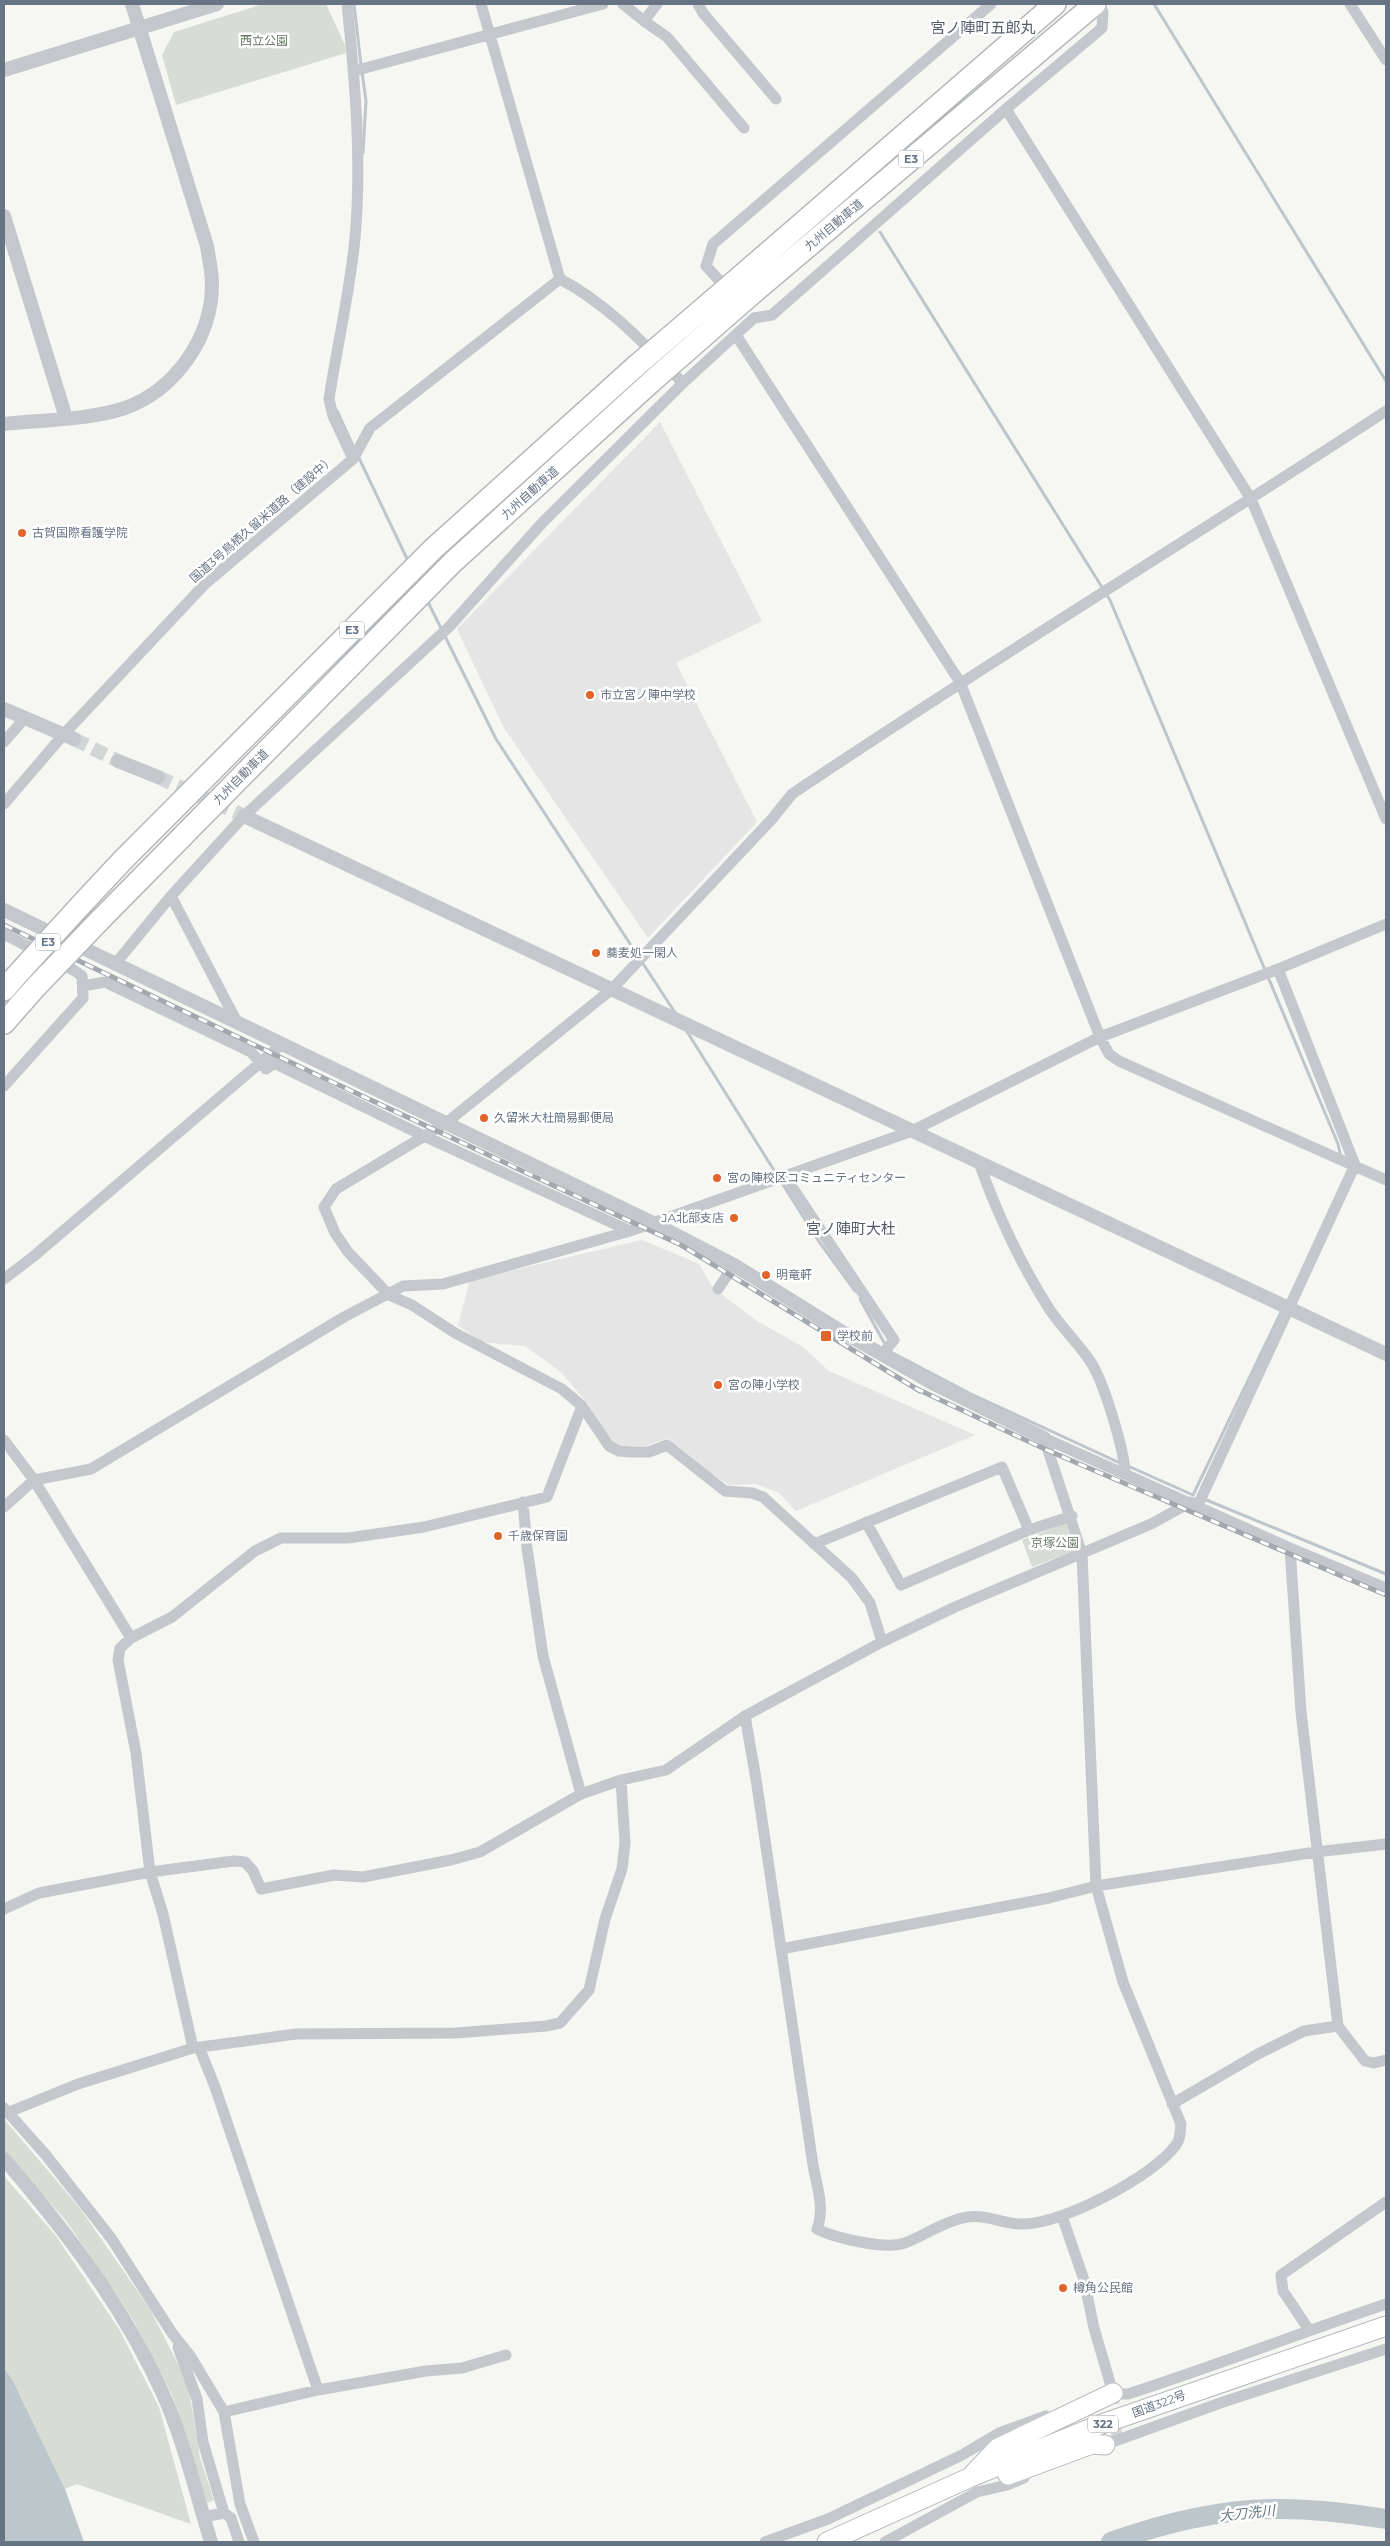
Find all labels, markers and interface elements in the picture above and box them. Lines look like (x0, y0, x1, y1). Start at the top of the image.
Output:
district label: 宮ノ陣町五郎丸 (930, 18, 1036, 37)
park label: 西立公園 (240, 33, 288, 48)
road number: E3 (898, 150, 924, 168)
street label: 九州自動車道 (801, 196, 866, 254)
street label: 国道3号鳥栖久留米道路（建設中） (186, 452, 337, 586)
street label: 九州自動車道 (498, 463, 561, 522)
place label: 古賀国際看護学院 (32, 525, 128, 540)
marker: 古賀国際看護学院 (16, 527, 28, 539)
road number: E3 (340, 622, 364, 638)
place label: 市立宮ノ陣中学校 (600, 687, 696, 702)
marker: 市立宮ノ陣中学校 (584, 689, 596, 701)
street label: 九州自動車道 (210, 746, 271, 807)
road number: E3 (36, 934, 60, 950)
place label: 蕎麦処一閑人 (606, 945, 678, 960)
marker: 蕎麦処一閑人 (590, 947, 602, 959)
place label: 久留米大杜簡易郵便局 (494, 1110, 614, 1125)
marker: 久留米大杜簡易郵便局 (478, 1112, 490, 1124)
place label: 宮の陣校区コミュニティセンター (727, 1170, 906, 1185)
marker: 宮の陣校区コミュニティセンター (711, 1172, 723, 1184)
place label: JA北部支店 (661, 1210, 724, 1225)
marker: JA北部支店 (728, 1212, 740, 1224)
district label: 宮ノ陣町大杜 (806, 1219, 896, 1238)
place label: 明竜軒 (776, 1267, 812, 1282)
marker: 明竜軒 (760, 1269, 772, 1281)
place label: 学校前 (837, 1328, 873, 1343)
marker: 学校前 (819, 1329, 833, 1343)
place label: 宮の陣小学校 (728, 1377, 800, 1392)
marker: 宮の陣小学校 (712, 1379, 724, 1391)
place label: 千歳保育園 (508, 1528, 568, 1543)
marker: 千歳保育園 (492, 1530, 504, 1542)
park label: 京塚公園 (1031, 1535, 1079, 1550)
place label: 樽角公民館 (1073, 2280, 1133, 2295)
marker: 樽角公民館 (1057, 2282, 1069, 2294)
street label: 国道322号 (1130, 2387, 1188, 2420)
road number: 322 (1088, 2416, 1118, 2432)
water label: 大刀洗川 (1218, 2501, 1278, 2525)

